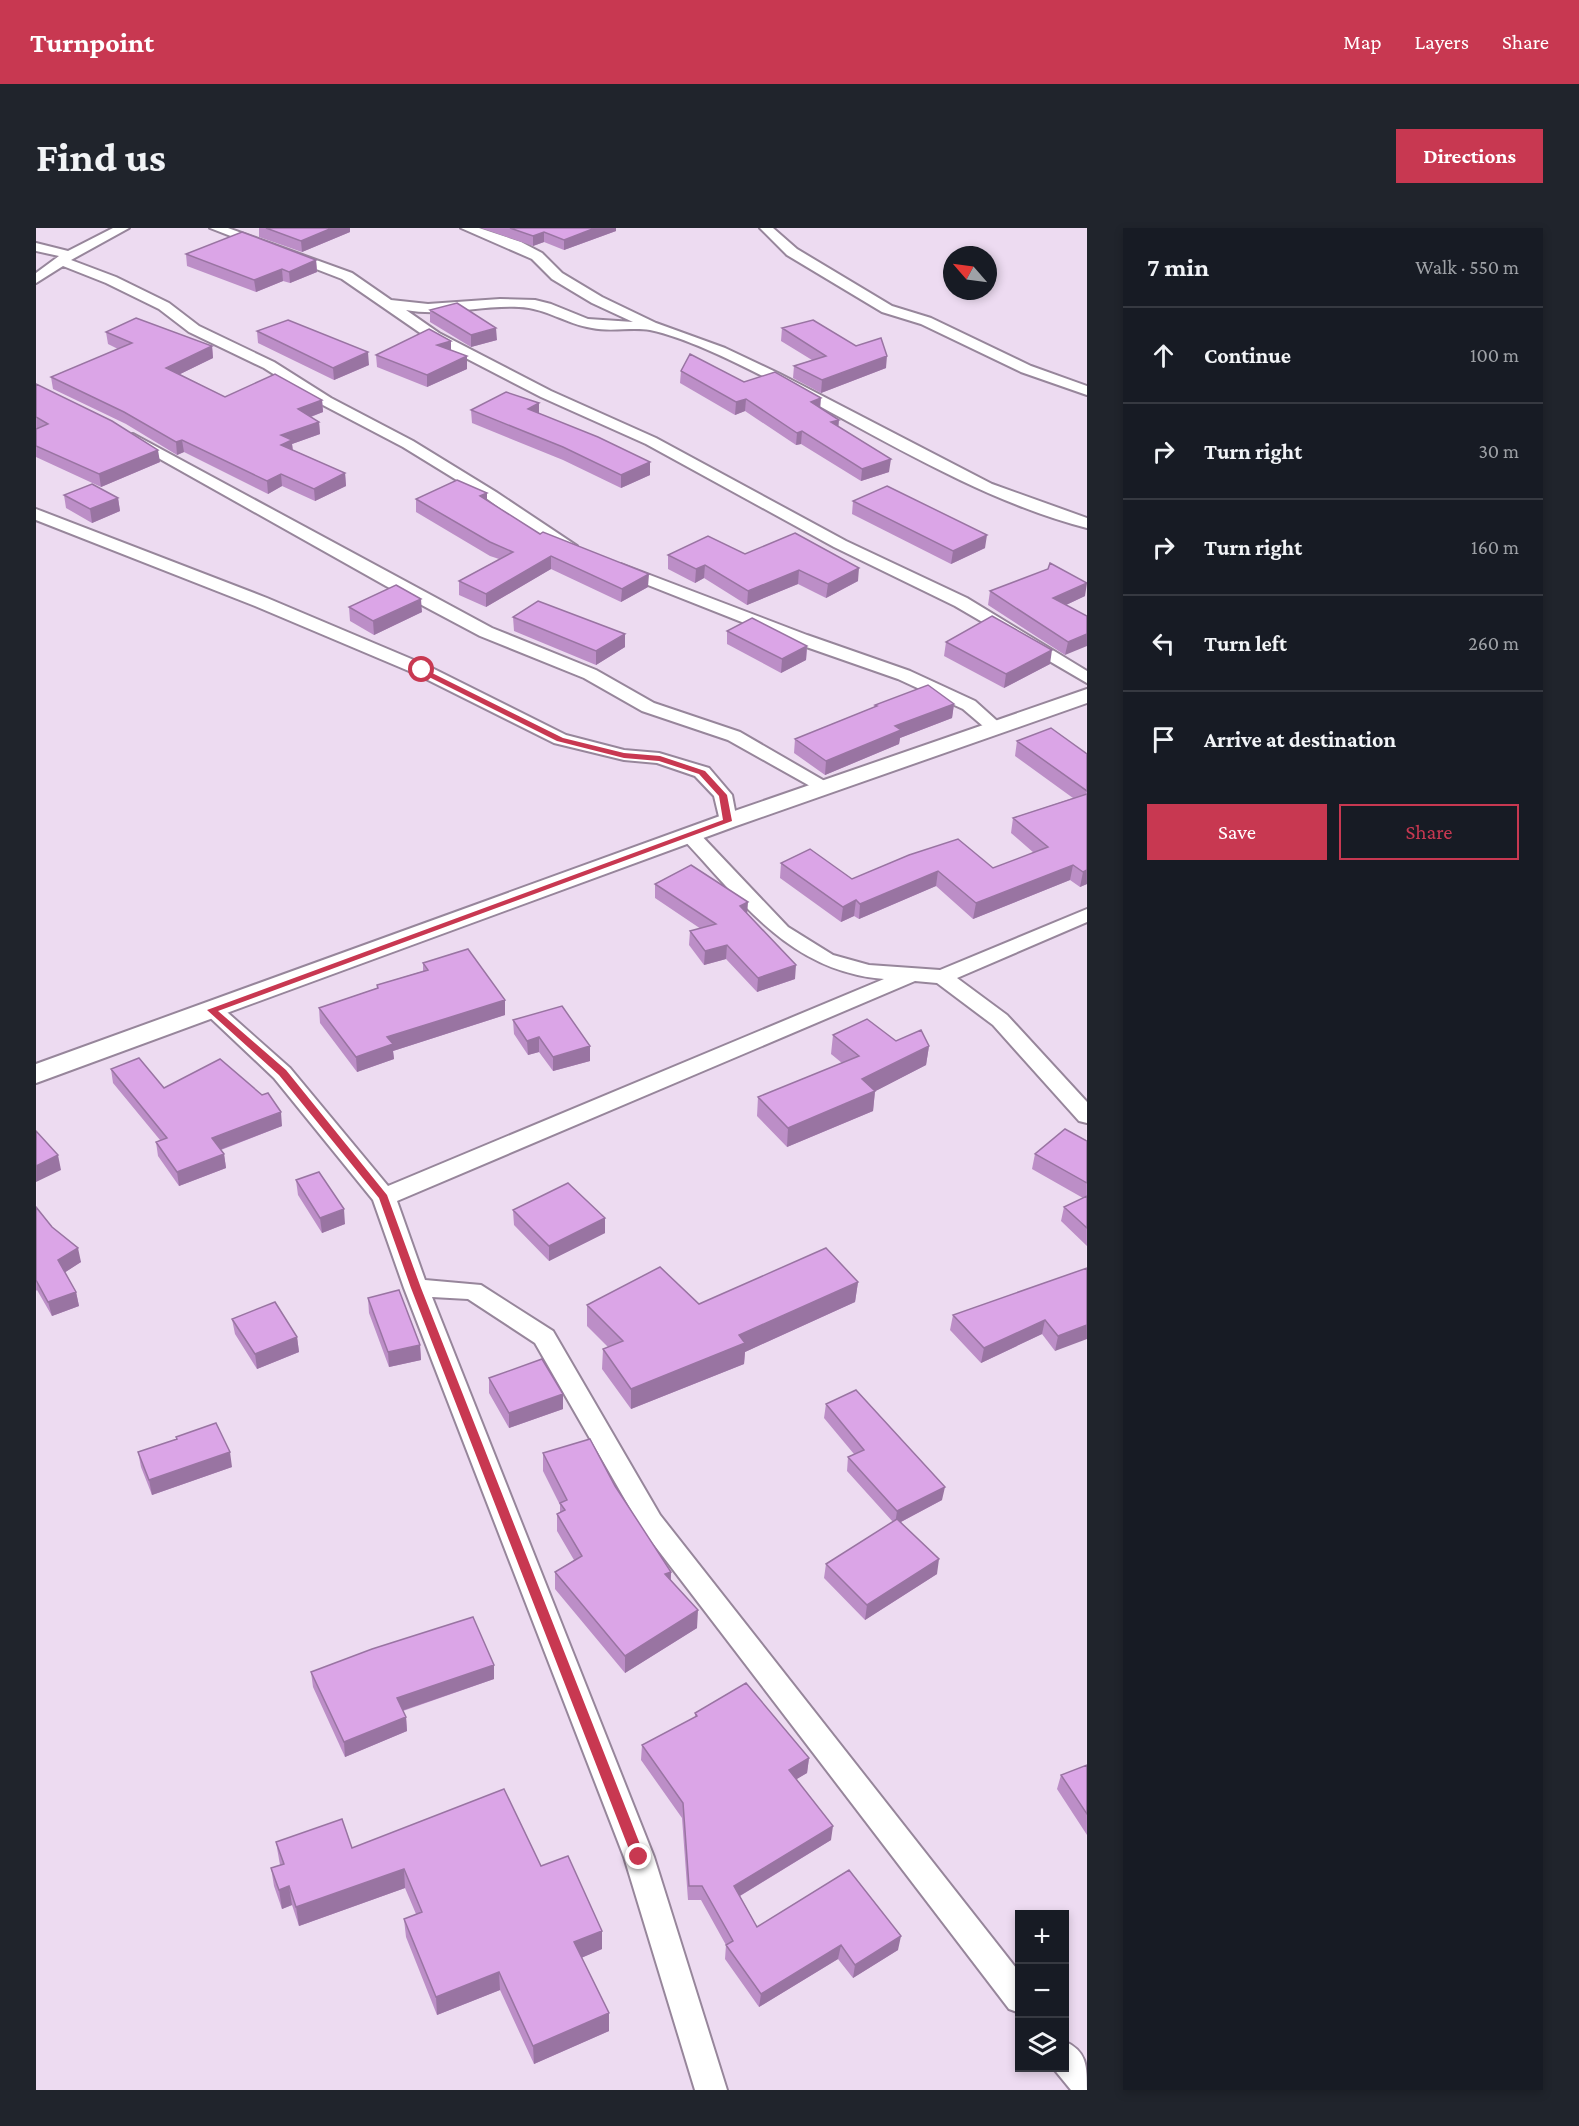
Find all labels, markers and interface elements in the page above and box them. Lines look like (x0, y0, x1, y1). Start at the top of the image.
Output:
text: Turnpoint (30, 27, 154, 58)
text: Map (1343, 30, 1382, 54)
text: Layers (1415, 30, 1469, 54)
text: Share (1502, 30, 1549, 54)
button: Directions (1396, 129, 1543, 183)
text: Find us (36, 133, 166, 180)
north arrow (943, 246, 997, 300)
text: 7 min (1147, 253, 1209, 282)
text: Walk · 550 m (1415, 256, 1519, 278)
icon: ahead (1147, 339, 1180, 372)
text: Continue (1204, 343, 1291, 368)
text: 100 m (1470, 344, 1519, 366)
icon: right (1147, 435, 1180, 468)
text: Turn right (1204, 439, 1302, 464)
text: 30 m (1478, 440, 1519, 462)
icon: right (1147, 531, 1180, 564)
text: Turn right (1204, 535, 1302, 560)
text: 160 m (1471, 536, 1519, 558)
icon: left (1147, 627, 1180, 660)
text: Turn left (1204, 631, 1287, 656)
text: 260 m (1468, 632, 1519, 654)
route start (408, 656, 434, 682)
icon: arrive (1147, 723, 1180, 756)
text: Arrive at destination (1204, 727, 1396, 752)
button: Save (1147, 804, 1327, 860)
button: Share (1339, 804, 1519, 860)
route end (625, 1843, 651, 1869)
map controls (1015, 1910, 1069, 2072)
button: + (1015, 1910, 1069, 1964)
button: − (1015, 1964, 1069, 2018)
button: layers (1015, 2018, 1069, 2072)

